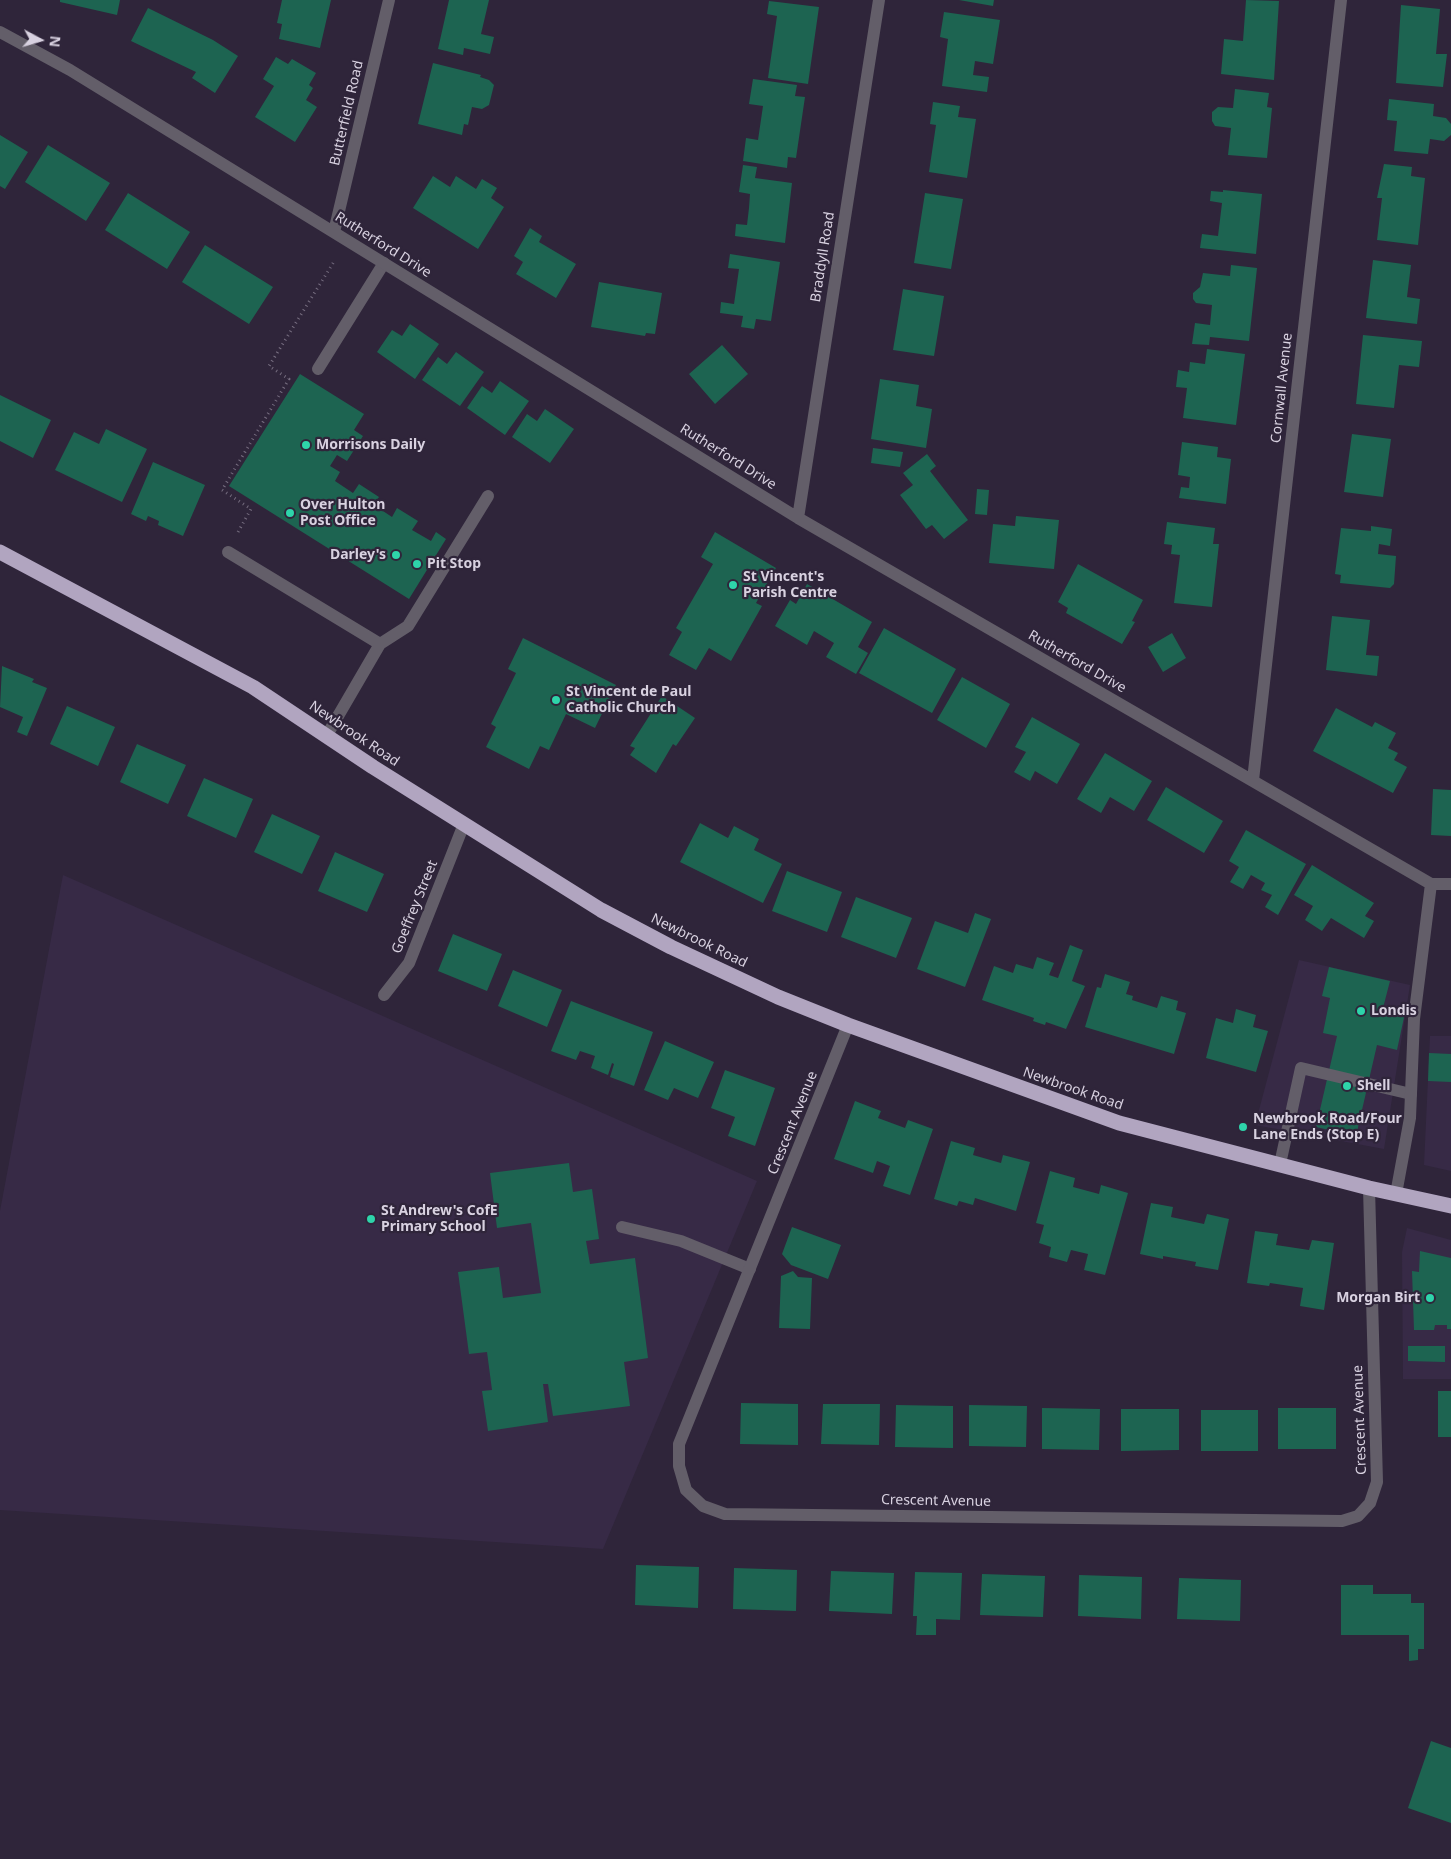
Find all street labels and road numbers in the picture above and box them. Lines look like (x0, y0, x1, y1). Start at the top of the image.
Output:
street label: Butterfield Road (327, 59, 367, 167)
street label: Rutherford Drive (332, 209, 434, 281)
street label: Braddyll Road (808, 211, 838, 303)
street label: Cornwall Avenue (1268, 332, 1296, 444)
street label: Rutherford Drive (677, 421, 779, 493)
street label: Rutherford Drive (1025, 627, 1129, 697)
street label: Newbrook Road (306, 698, 402, 770)
street label: Goeffrey Street (389, 858, 441, 956)
street label: Newbrook Road (648, 910, 750, 972)
street label: Newbrook Road (1021, 1064, 1125, 1114)
street label: Crescent Avenue (765, 1069, 821, 1177)
street label: Crescent Avenue (1350, 1365, 1370, 1475)
street label: Crescent Avenue (881, 1492, 991, 1510)

